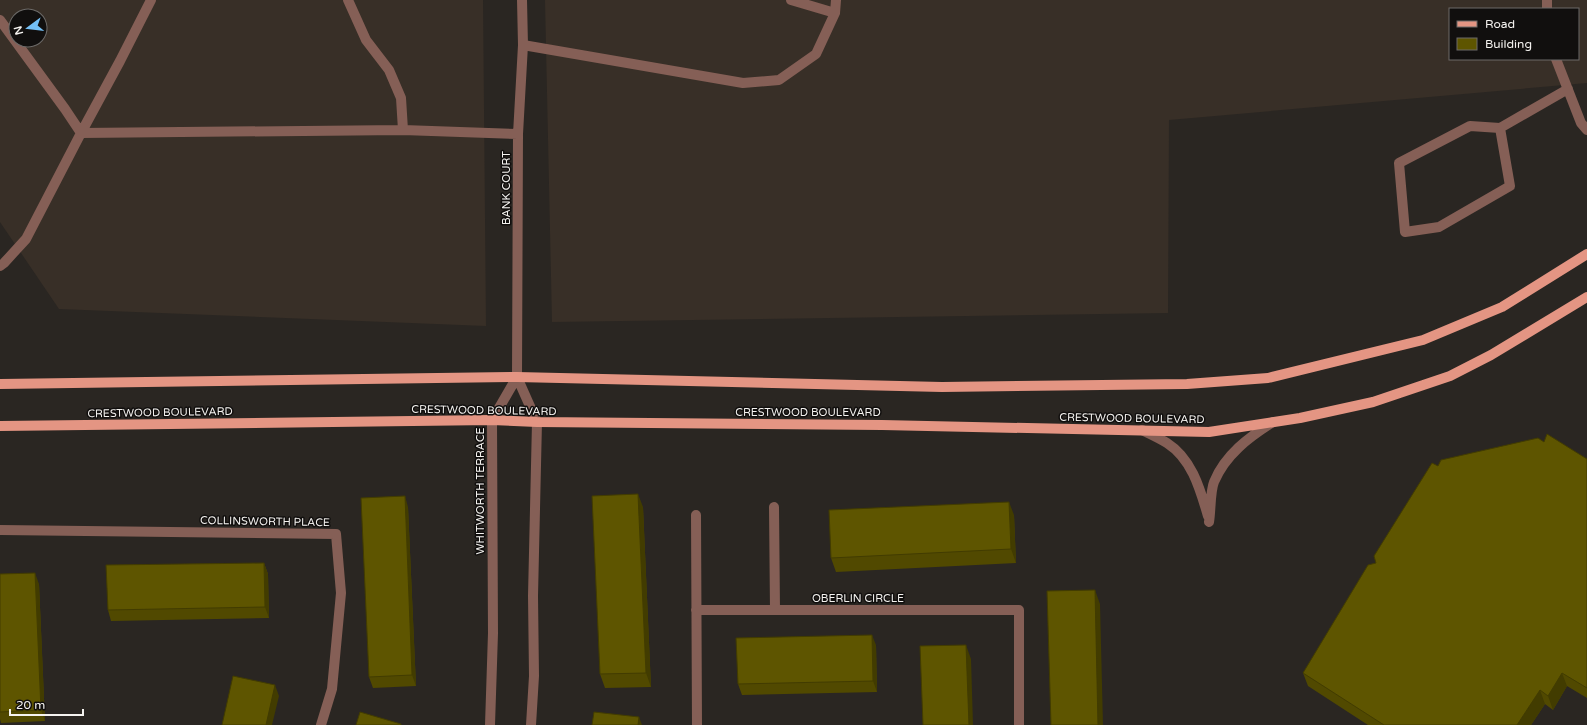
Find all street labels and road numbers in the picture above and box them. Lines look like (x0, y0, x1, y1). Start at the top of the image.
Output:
street label: BANK COURT (500, 151, 513, 225)
street label: CRESTWOOD BOULEVARD (411, 403, 557, 418)
street label: CRESTWOOD BOULEVARD (87, 405, 233, 420)
street label: CRESTWOOD BOULEVARD (735, 406, 881, 419)
street label: CRESTWOOD BOULEVARD (1059, 411, 1205, 426)
street label: WHITWORTH TERRACE (474, 427, 487, 555)
street label: COLLINSWORTH PLACE (200, 514, 330, 529)
street label: OBERLIN CIRCLE (812, 592, 904, 605)

